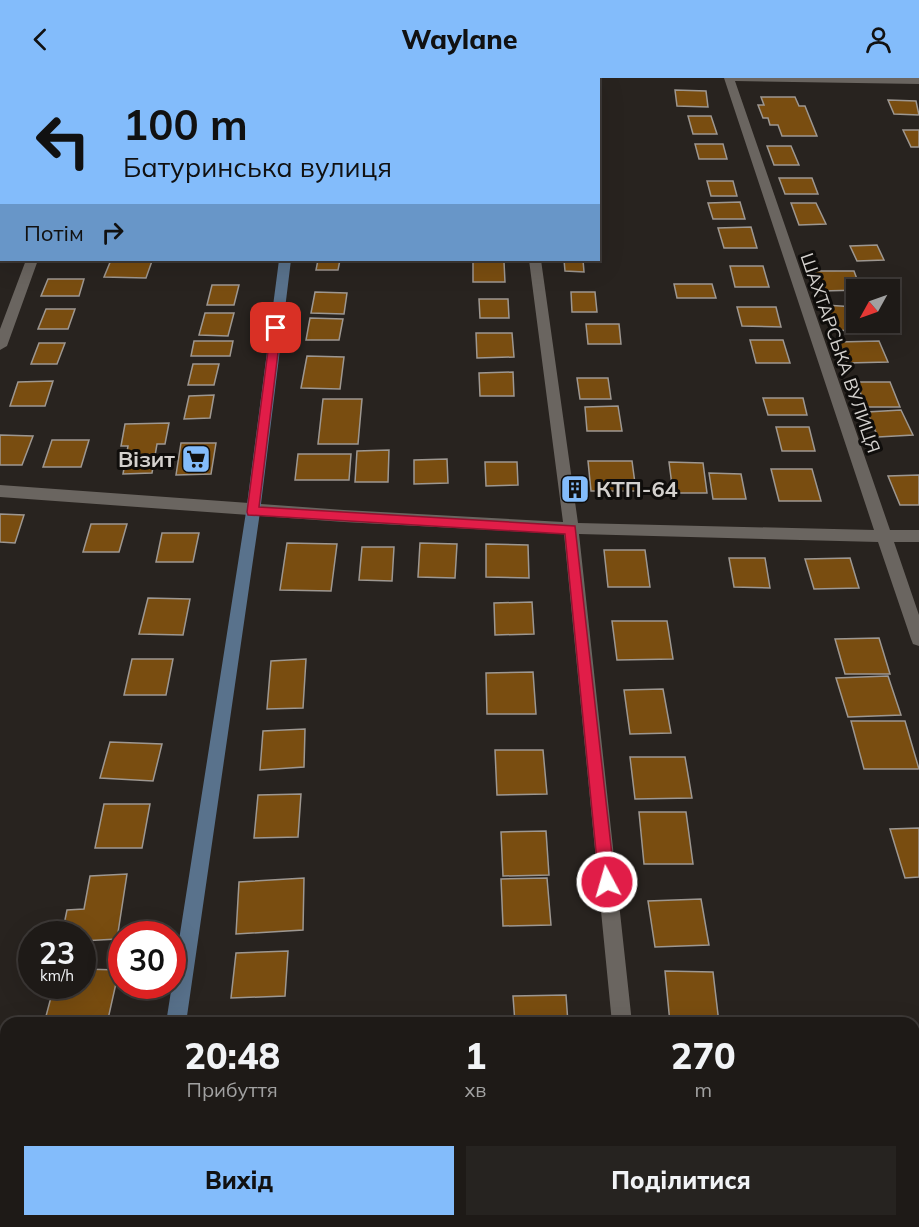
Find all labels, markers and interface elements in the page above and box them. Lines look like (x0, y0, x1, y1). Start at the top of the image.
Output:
text: Waylane (401, 22, 518, 56)
icon: back (24, 23, 57, 56)
icon: person (862, 23, 895, 56)
text: 100 m (123, 98, 248, 151)
icon: left (24, 102, 102, 180)
text: Батуринська вулиця (123, 150, 392, 184)
icon: right (96, 216, 129, 249)
text: Потім (24, 219, 84, 247)
street label: ШАХТАРСЬКА ВУЛИЦЯ (795, 250, 886, 456)
north arrow (846, 279, 900, 333)
map controls (846, 279, 900, 333)
pin (250, 302, 301, 353)
icon: arrive (259, 311, 292, 344)
supermarket icon: Візит (180, 443, 212, 475)
place label: Візит (118, 445, 175, 473)
building icon: КТП-64 (559, 473, 591, 505)
place label: КТП-64 (596, 475, 678, 503)
position arrow (575, 850, 639, 914)
speed limit sign: 30 (108, 921, 186, 999)
text: 23 (39, 934, 75, 972)
text: km/h (40, 966, 74, 985)
text: 20:48 (184, 1033, 280, 1078)
text: 1 (465, 1033, 486, 1078)
text: 270 (671, 1033, 736, 1078)
text: Прибуття (187, 1077, 278, 1102)
text: хв (464, 1077, 487, 1102)
text: m (694, 1077, 712, 1102)
button: Вихід (24, 1146, 454, 1215)
button: Поділитися (466, 1146, 896, 1215)

